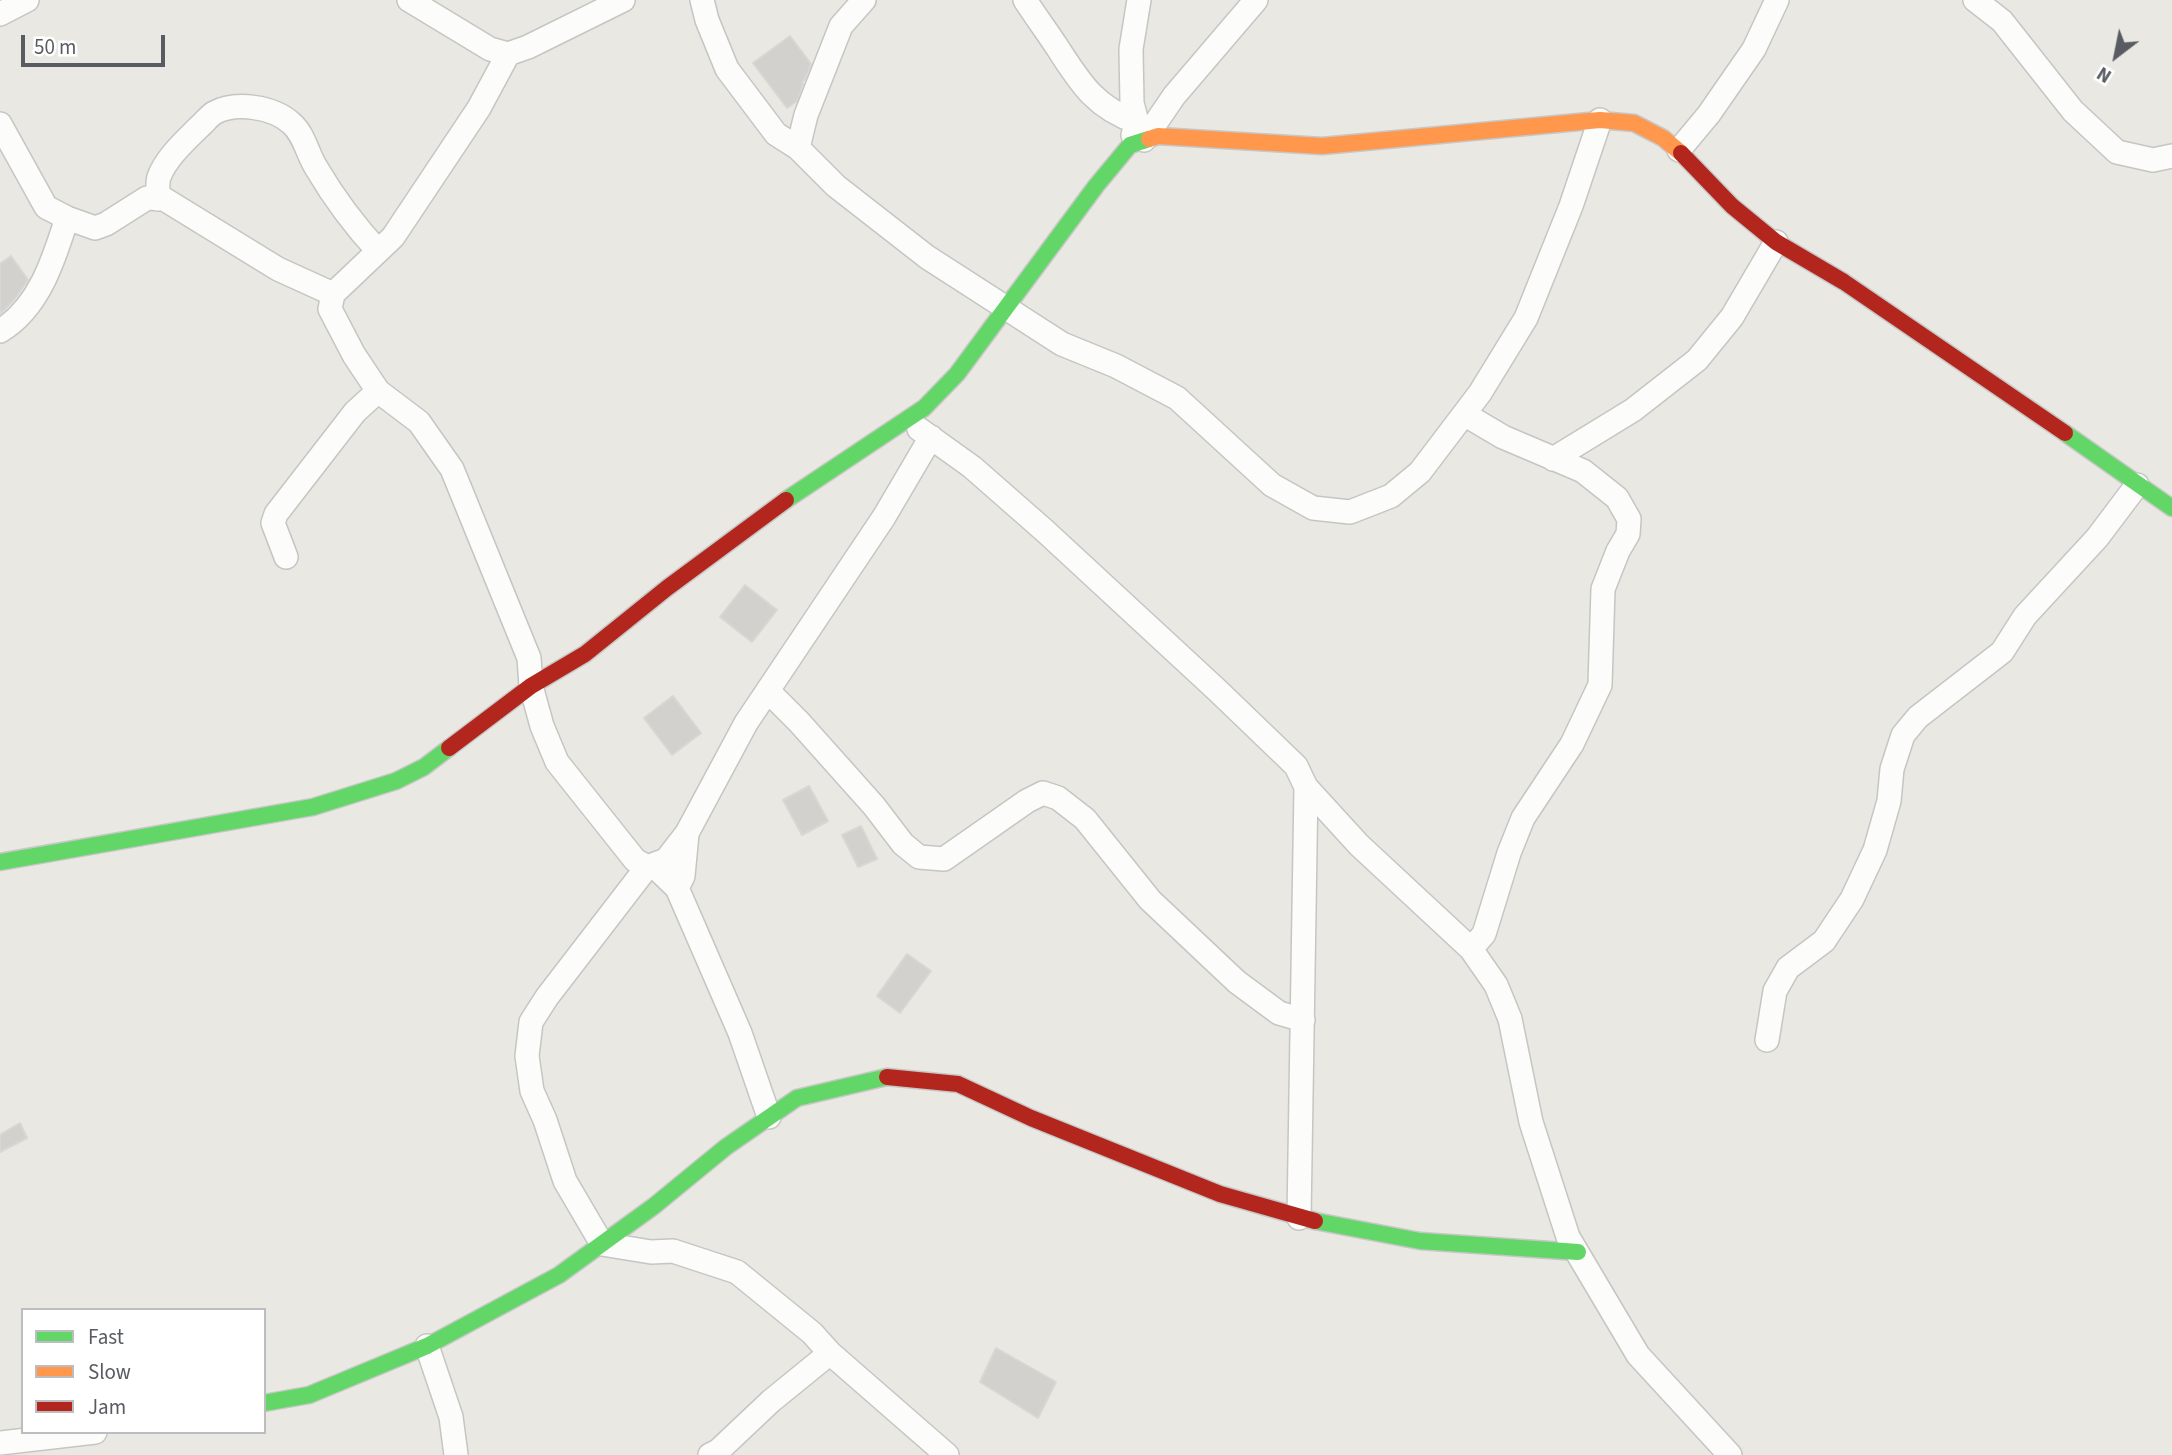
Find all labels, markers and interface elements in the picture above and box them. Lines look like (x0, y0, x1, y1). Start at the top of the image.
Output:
scale bar (24, 21, 168, 65)
north arrow (2081, 21, 2151, 91)
text: 50 m (34, 32, 76, 62)
text: N (2092, 59, 2117, 89)
legend (21, 1308, 266, 1434)
text: Fast (88, 1322, 124, 1352)
text: Slow (88, 1357, 131, 1387)
text: Jam (88, 1392, 126, 1422)

